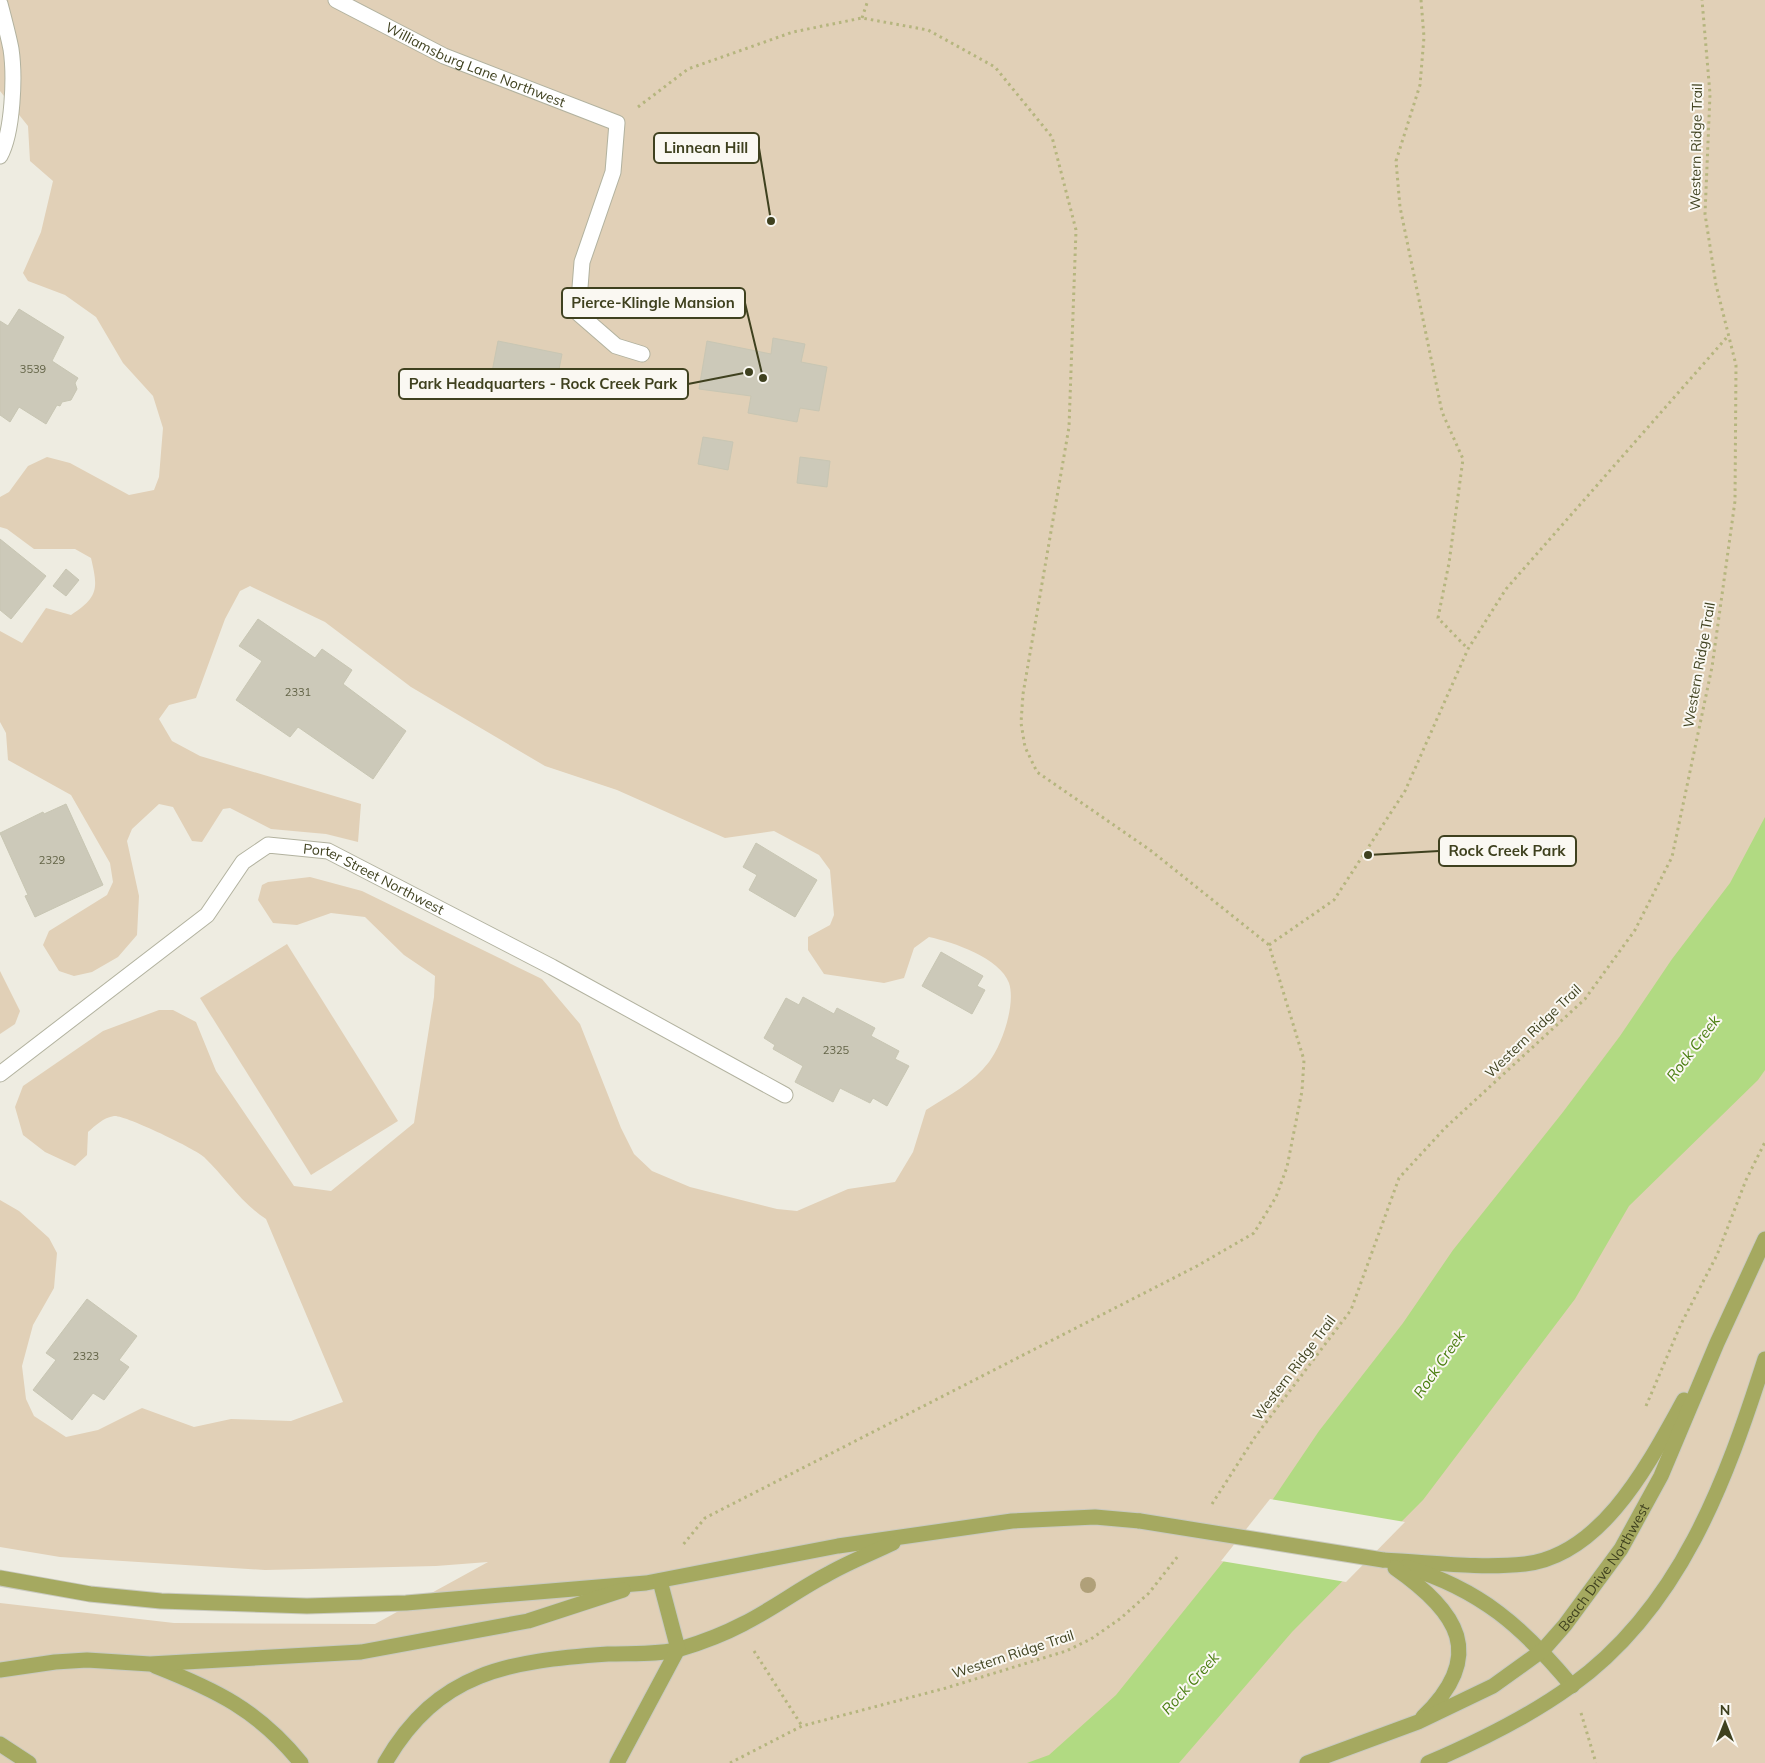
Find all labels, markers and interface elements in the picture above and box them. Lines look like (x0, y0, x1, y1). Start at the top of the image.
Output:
street label: Williamsburg Lane Northwest (382, 18, 568, 111)
street label: Western Ridge Trail (1686, 83, 1706, 211)
callout: Linnean Hill (654, 133, 759, 163)
text: Linnean Hill (664, 138, 748, 157)
callout: Pierce-Klingle Mansion (562, 288, 745, 318)
text: Pierce-Klingle Mansion (571, 293, 735, 312)
house number: 3539 (20, 362, 46, 376)
callout: Park Headquarters - Rock Creek Park (399, 369, 688, 399)
text: Park Headquarters - Rock Creek Park (409, 374, 678, 393)
street label: Western Ridge Trail (1679, 601, 1719, 729)
house number: 2331 (285, 685, 311, 699)
callout: Rock Creek Park (1439, 836, 1576, 866)
street label: Porter Street Northwest (302, 840, 447, 919)
text: Rock Creek Park (1448, 841, 1566, 860)
house number: 2329 (39, 853, 65, 867)
street label: Western Ridge Trail (1481, 980, 1585, 1082)
water label: Rock Creek (1662, 1010, 1725, 1085)
house number: 2325 (823, 1043, 850, 1057)
street label: Western Ridge Trail (1249, 1312, 1339, 1424)
water label: Rock Creek (1409, 1326, 1470, 1401)
house number: 2323 (73, 1349, 99, 1363)
street label: Beach Drive Northwest (1555, 1500, 1653, 1635)
street label: Western Ridge Trail (950, 1626, 1076, 1682)
water label: Rock Creek (1157, 1647, 1224, 1718)
north arrow (1700, 1698, 1750, 1748)
text: N (1720, 1701, 1730, 1719)

